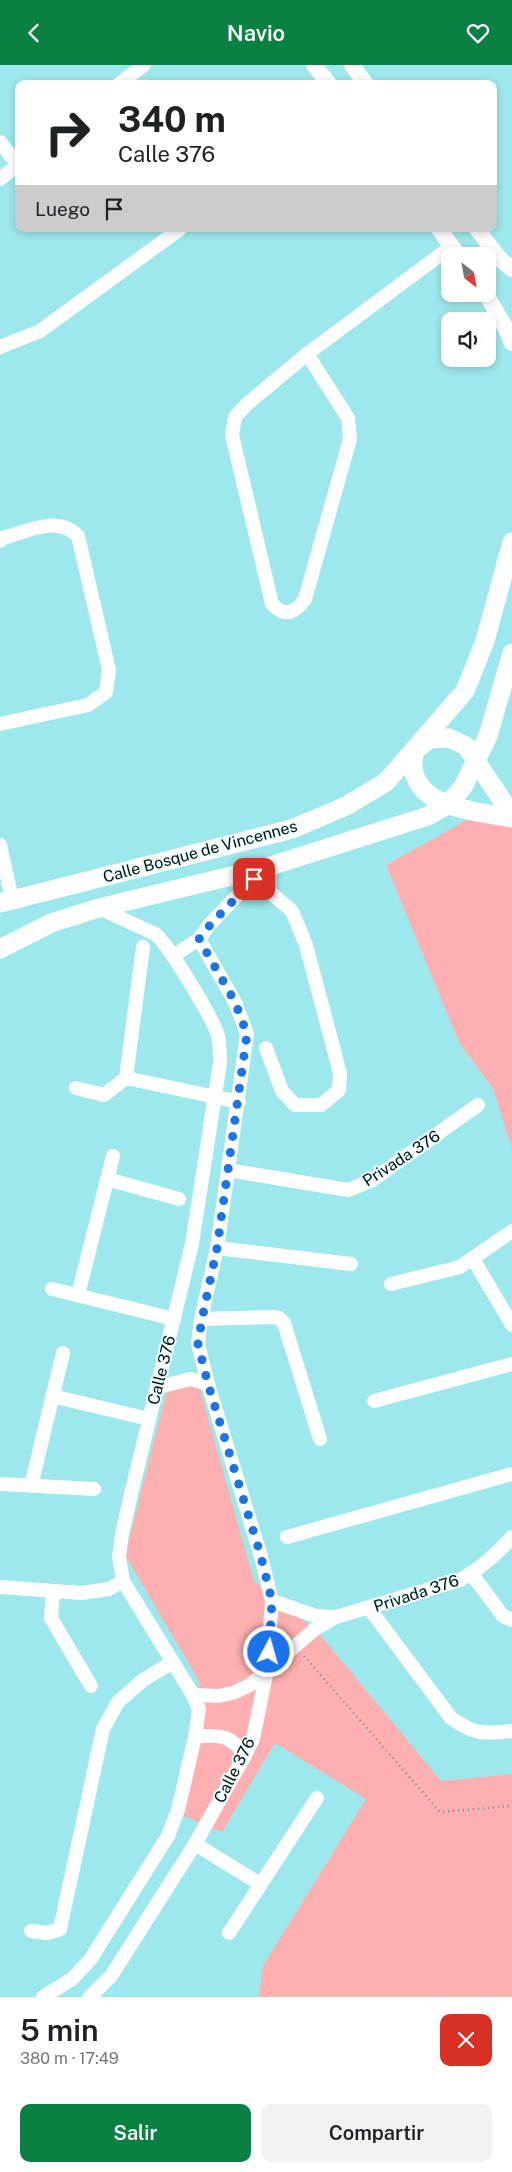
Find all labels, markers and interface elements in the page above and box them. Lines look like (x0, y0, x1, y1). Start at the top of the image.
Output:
icon: back (20, 19, 48, 47)
icon: heart (464, 19, 492, 47)
text: Navio (227, 20, 285, 46)
text: 340 m (118, 99, 226, 140)
icon: right (35, 100, 100, 165)
text: Calle 376 (118, 141, 215, 167)
icon: arrive (100, 195, 128, 223)
text: Luego (35, 198, 90, 220)
north arrow (441, 247, 496, 303)
map controls (441, 247, 496, 367)
button: sound (441, 312, 496, 367)
street label: Calle Bosque de Vincennes (101, 816, 299, 887)
pin (233, 858, 275, 900)
icon: arrive (240, 865, 268, 893)
street label: Privada 376 (359, 1126, 444, 1190)
street label: Calle 376 (144, 1333, 179, 1407)
street label: Privada 376 (371, 1571, 461, 1616)
position arrow (242, 1625, 294, 1677)
street label: Calle 376 (210, 1734, 259, 1806)
text: 5 min (20, 2012, 99, 2048)
button: close (440, 2014, 492, 2066)
text: 380 m · 17:49 (20, 2049, 119, 2068)
button: Salir (20, 2104, 251, 2162)
button: Compartir (261, 2104, 492, 2162)

